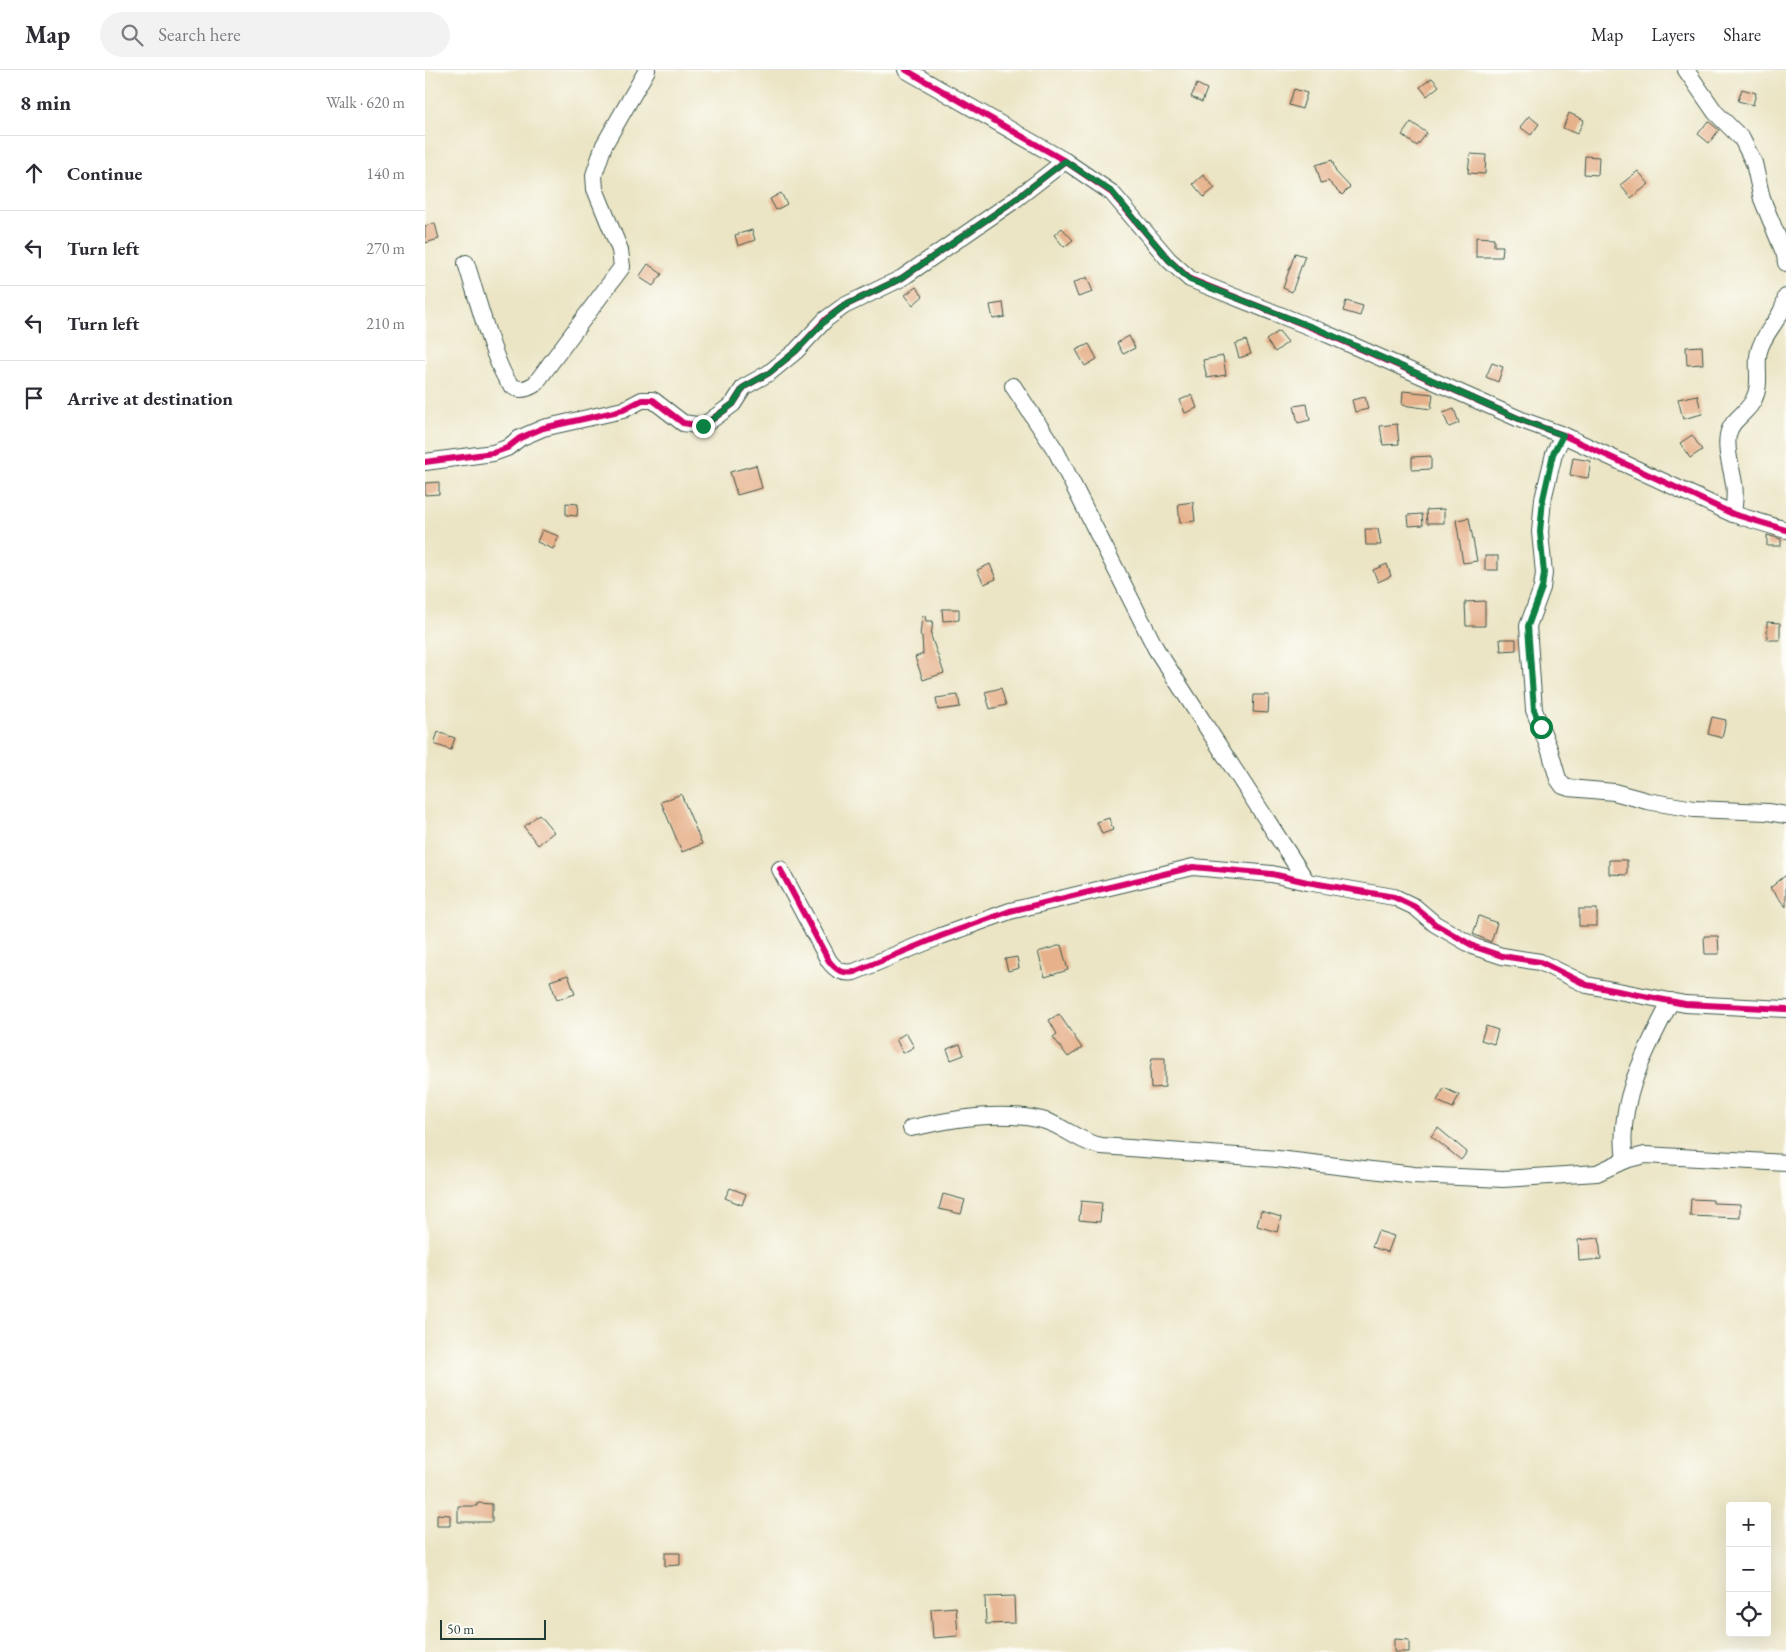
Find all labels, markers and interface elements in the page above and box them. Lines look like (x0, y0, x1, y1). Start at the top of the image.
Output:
search box (100, 12, 450, 57)
text: Map (25, 19, 70, 50)
icon: search (118, 21, 146, 49)
text: Search here (158, 22, 241, 47)
text: Map (1591, 23, 1623, 46)
text: Layers (1651, 23, 1695, 46)
text: Share (1723, 23, 1761, 46)
text: 8 min (20, 89, 71, 116)
text: Walk · 620 m (326, 92, 405, 113)
icon: ahead (20, 159, 48, 187)
text: Continue (67, 161, 142, 186)
text: 140 m (366, 163, 405, 184)
icon: left (20, 234, 48, 262)
text: Turn left (67, 236, 139, 261)
text: 270 m (366, 238, 405, 259)
icon: left (20, 309, 48, 337)
text: Turn left (67, 311, 139, 336)
text: 210 m (366, 313, 405, 334)
icon: arrive (20, 384, 48, 412)
text: Arrive at destination (67, 386, 233, 411)
route end (692, 415, 715, 438)
route start (1530, 716, 1553, 739)
map controls (1726, 1502, 1771, 1637)
button: + (1726, 1502, 1771, 1547)
button: − (1726, 1547, 1771, 1592)
button: locate (1726, 1592, 1771, 1637)
scale bar (440, 1617, 546, 1640)
text: 50 m (447, 1620, 474, 1638)

